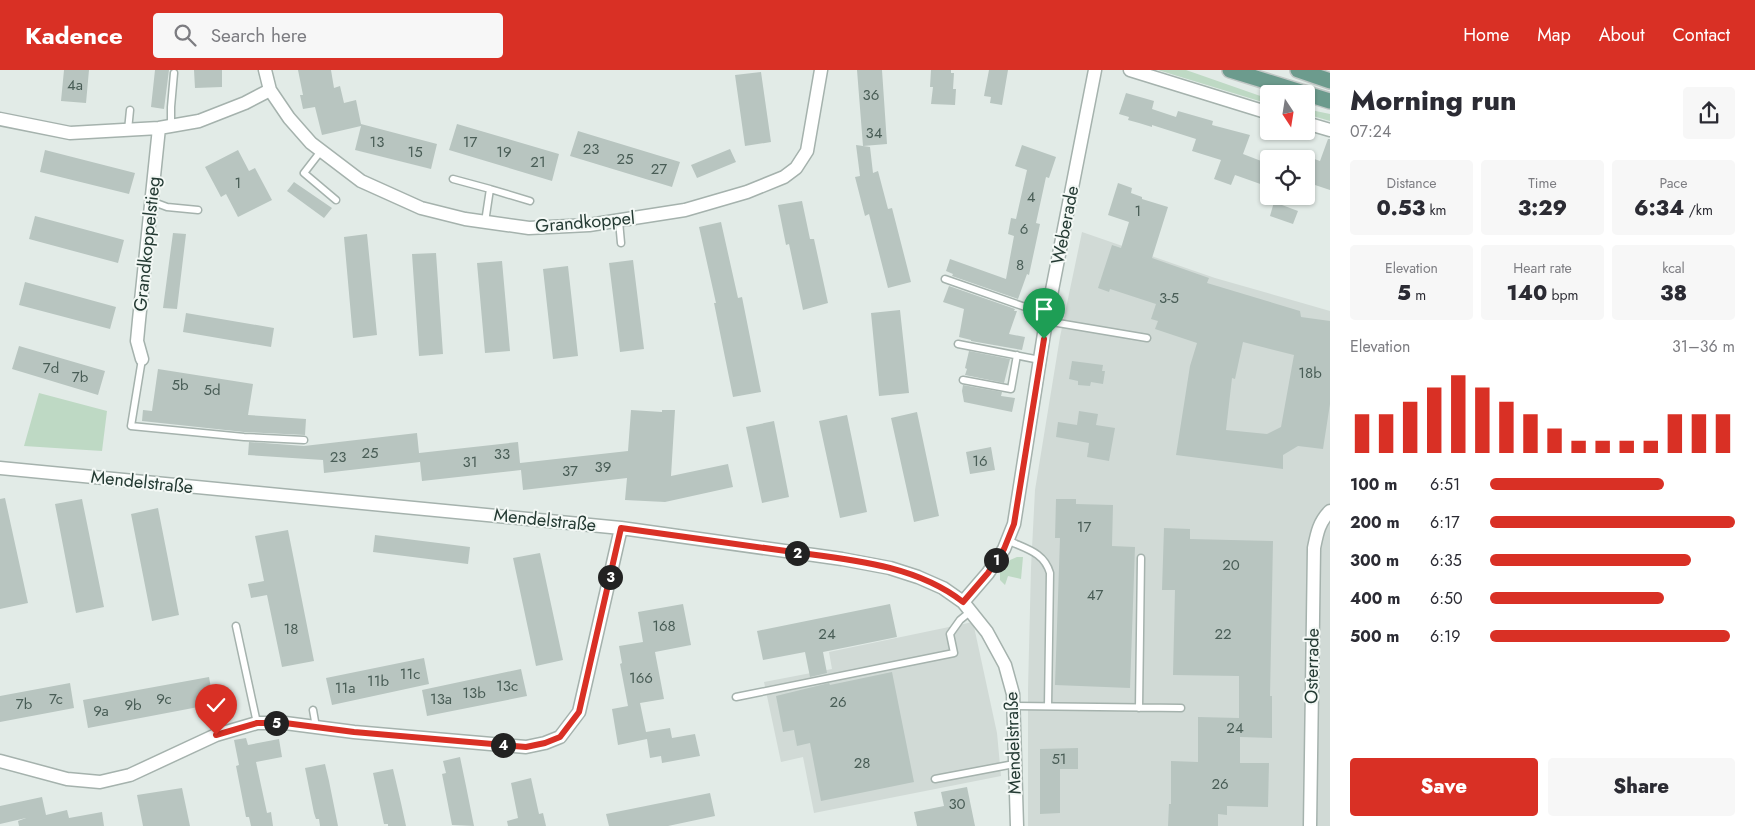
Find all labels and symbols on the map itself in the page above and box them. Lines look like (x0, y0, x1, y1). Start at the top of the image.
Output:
house number: 4a (67, 74, 83, 96)
house number: 36 (863, 84, 879, 106)
north arrow (1260, 85, 1315, 140)
house number: 34 (866, 122, 883, 144)
house number: 13 (370, 131, 384, 153)
house number: 17 (463, 131, 477, 153)
house number: 23 (583, 138, 599, 160)
house number: 15 (407, 141, 423, 163)
house number: 19 (496, 141, 512, 163)
house number: 25 (617, 148, 634, 170)
house number: 21 (530, 151, 546, 173)
house number: 27 (651, 158, 667, 180)
house number: 1 (235, 172, 241, 194)
street label: Grandkoppelstieg (127, 175, 167, 313)
street label: Weberade (1045, 183, 1085, 267)
house number: 4 (1027, 186, 1036, 208)
house number: 1 (1135, 200, 1141, 222)
street label: Grandkoppel (534, 205, 636, 239)
house number: 6 (1020, 218, 1028, 240)
house number: 8 (1016, 254, 1024, 276)
house number: 3-5 (1159, 287, 1179, 309)
pin (1023, 288, 1065, 339)
house number: 7d (43, 357, 59, 379)
house number: 18b (1298, 362, 1322, 384)
house number: 7b (72, 366, 89, 388)
house number: 5b (171, 374, 189, 396)
house number: 5d (203, 379, 221, 401)
house number: 25 (362, 442, 379, 464)
house number: 33 (494, 443, 510, 465)
house number: 23 (330, 446, 346, 468)
house number: 16 (972, 450, 988, 472)
house number: 31 (463, 451, 477, 473)
house number: 39 (595, 456, 611, 478)
house number: 37 (562, 460, 578, 482)
street label: Mendelstraße (90, 464, 194, 500)
street label: Mendelstraße (493, 502, 597, 538)
house number: 17 (1077, 516, 1091, 538)
pin: 2 (784, 540, 810, 566)
pin: 1 (984, 548, 1008, 572)
house number: 20 (1222, 554, 1240, 576)
pin: 3 (598, 564, 622, 590)
house number: 47 (1087, 584, 1103, 606)
house number: 168 (652, 615, 676, 637)
house number: 18 (284, 618, 298, 640)
house number: 24 (818, 623, 836, 645)
house number: 22 (1214, 623, 1232, 645)
street label: Osterrade (1298, 628, 1326, 704)
house number: 11c (400, 663, 420, 685)
house number: 166 (629, 667, 653, 689)
house number: 11b (367, 670, 389, 692)
house number: 13c (496, 675, 518, 697)
house number: 11a (335, 677, 355, 699)
house number: 13b (462, 682, 486, 704)
pin (195, 684, 237, 735)
house number: 7c (49, 688, 63, 710)
house number: 9c (156, 688, 172, 710)
house number: 13a (430, 688, 452, 710)
house number: 26 (829, 691, 847, 713)
street label: Mendelstraße (998, 691, 1028, 795)
house number: 7b (16, 693, 33, 715)
house number: 9b (124, 694, 142, 716)
house number: 9a (93, 700, 109, 722)
pin: 5 (264, 710, 288, 736)
house number: 24 (1226, 717, 1244, 739)
pin: 4 (490, 732, 516, 758)
house number: 51 (1051, 748, 1067, 770)
house number: 28 (854, 752, 870, 774)
house number: 26 (1211, 773, 1229, 795)
house number: 30 (948, 793, 966, 815)

